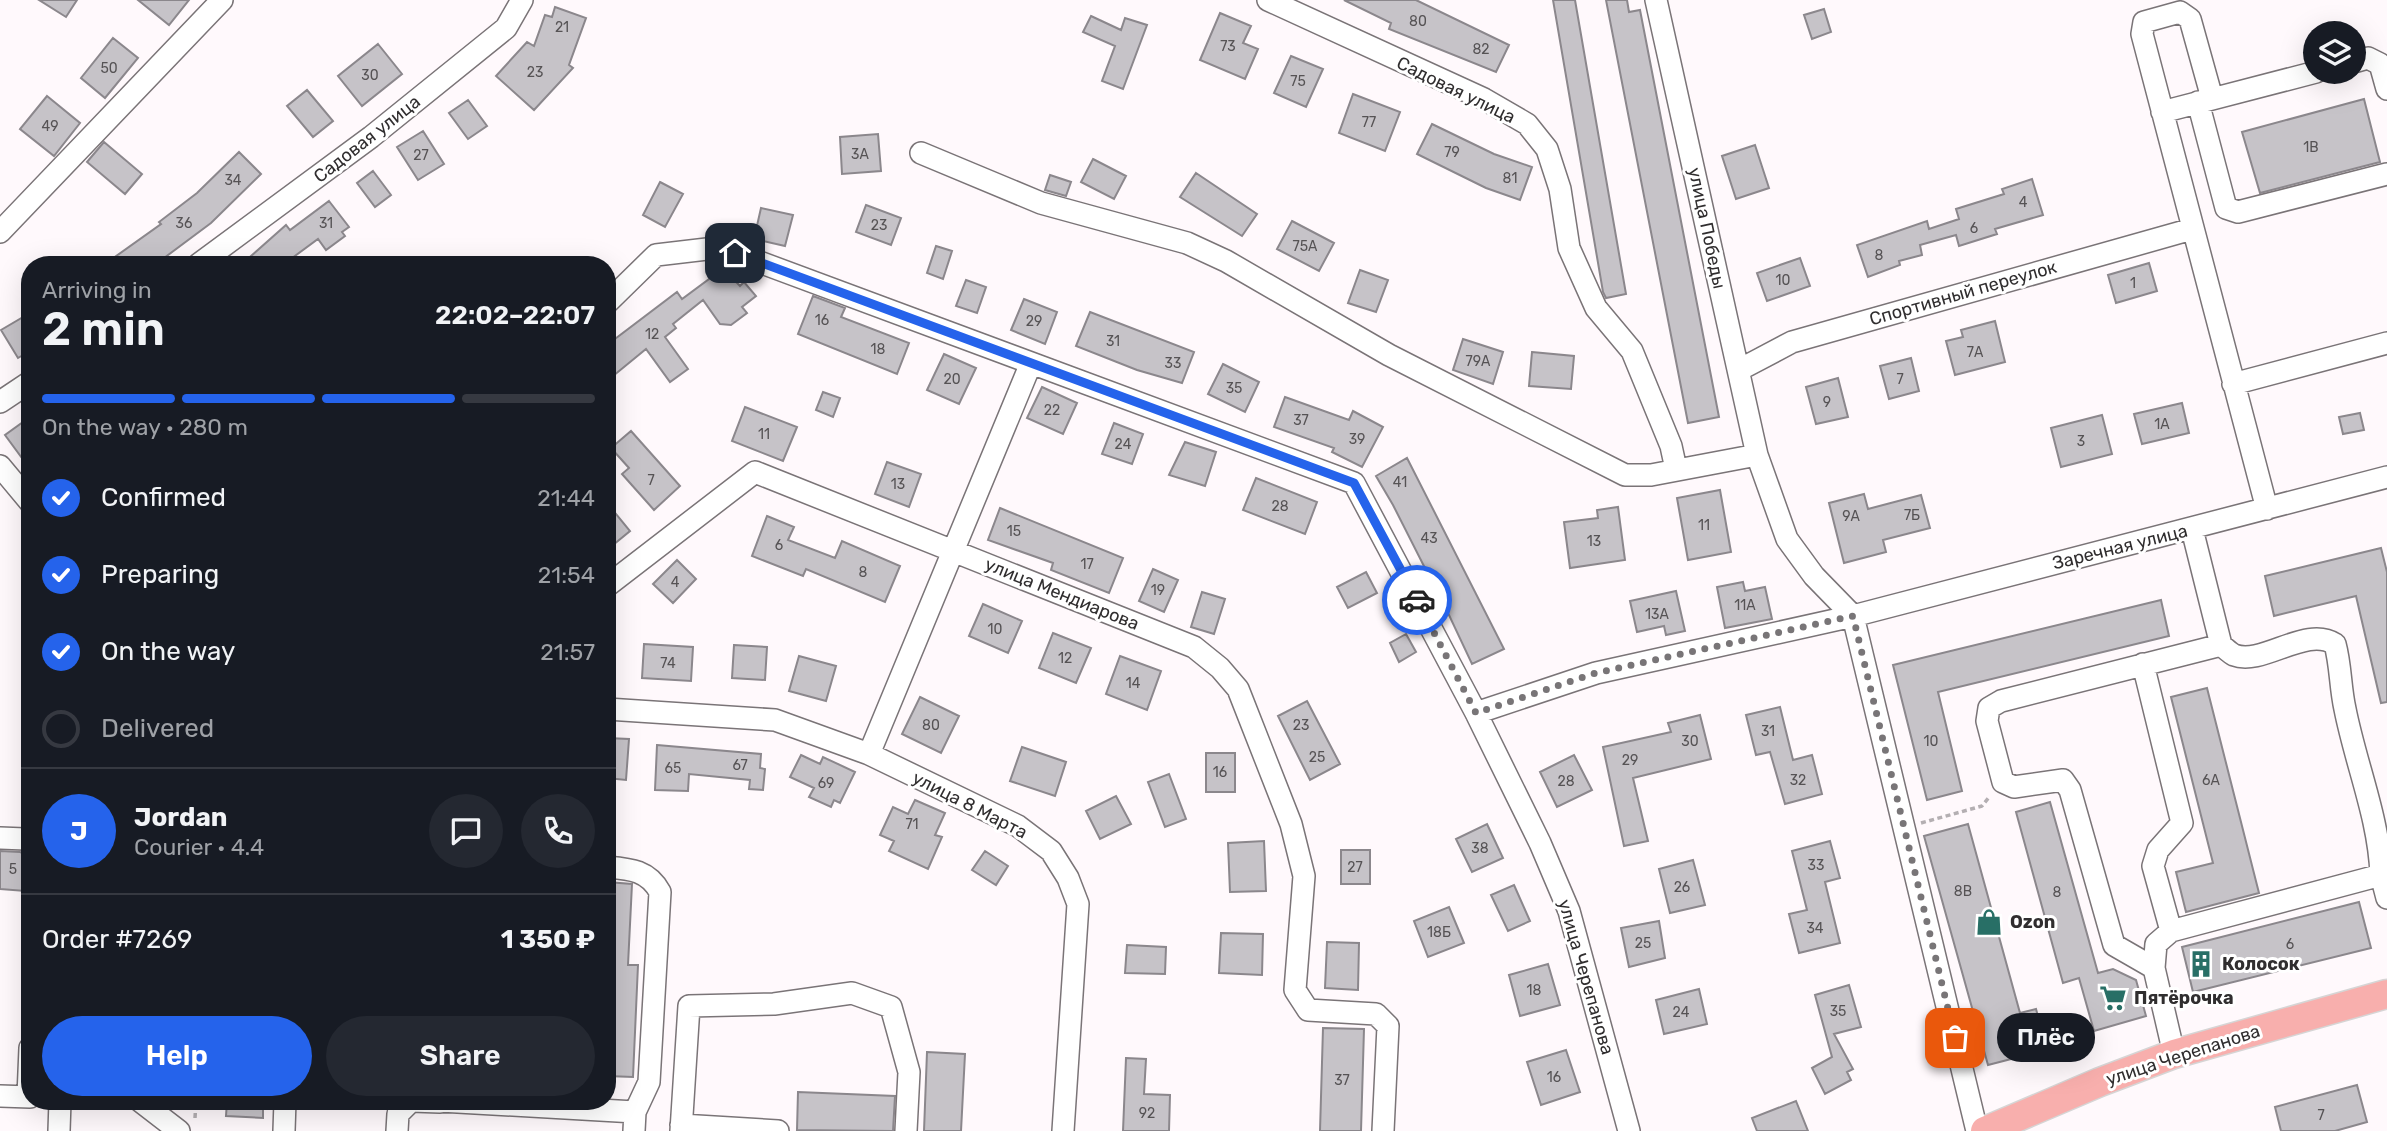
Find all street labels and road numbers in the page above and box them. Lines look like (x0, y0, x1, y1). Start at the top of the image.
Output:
street label: Садовая улица (1393, 52, 1519, 128)
street label: Садовая улица (309, 91, 425, 187)
street label: улица Победы (1683, 165, 1731, 291)
street label: Спортивный переулок (1867, 256, 2060, 330)
street label: Заречная улица (2050, 520, 2190, 574)
street label: улица Мендиарова (982, 553, 1142, 635)
street label: улица 8 Марта (909, 767, 1031, 843)
street label: улица Черепанова (1553, 897, 1619, 1057)
street label: улица Черепанова (2103, 1020, 2263, 1090)

